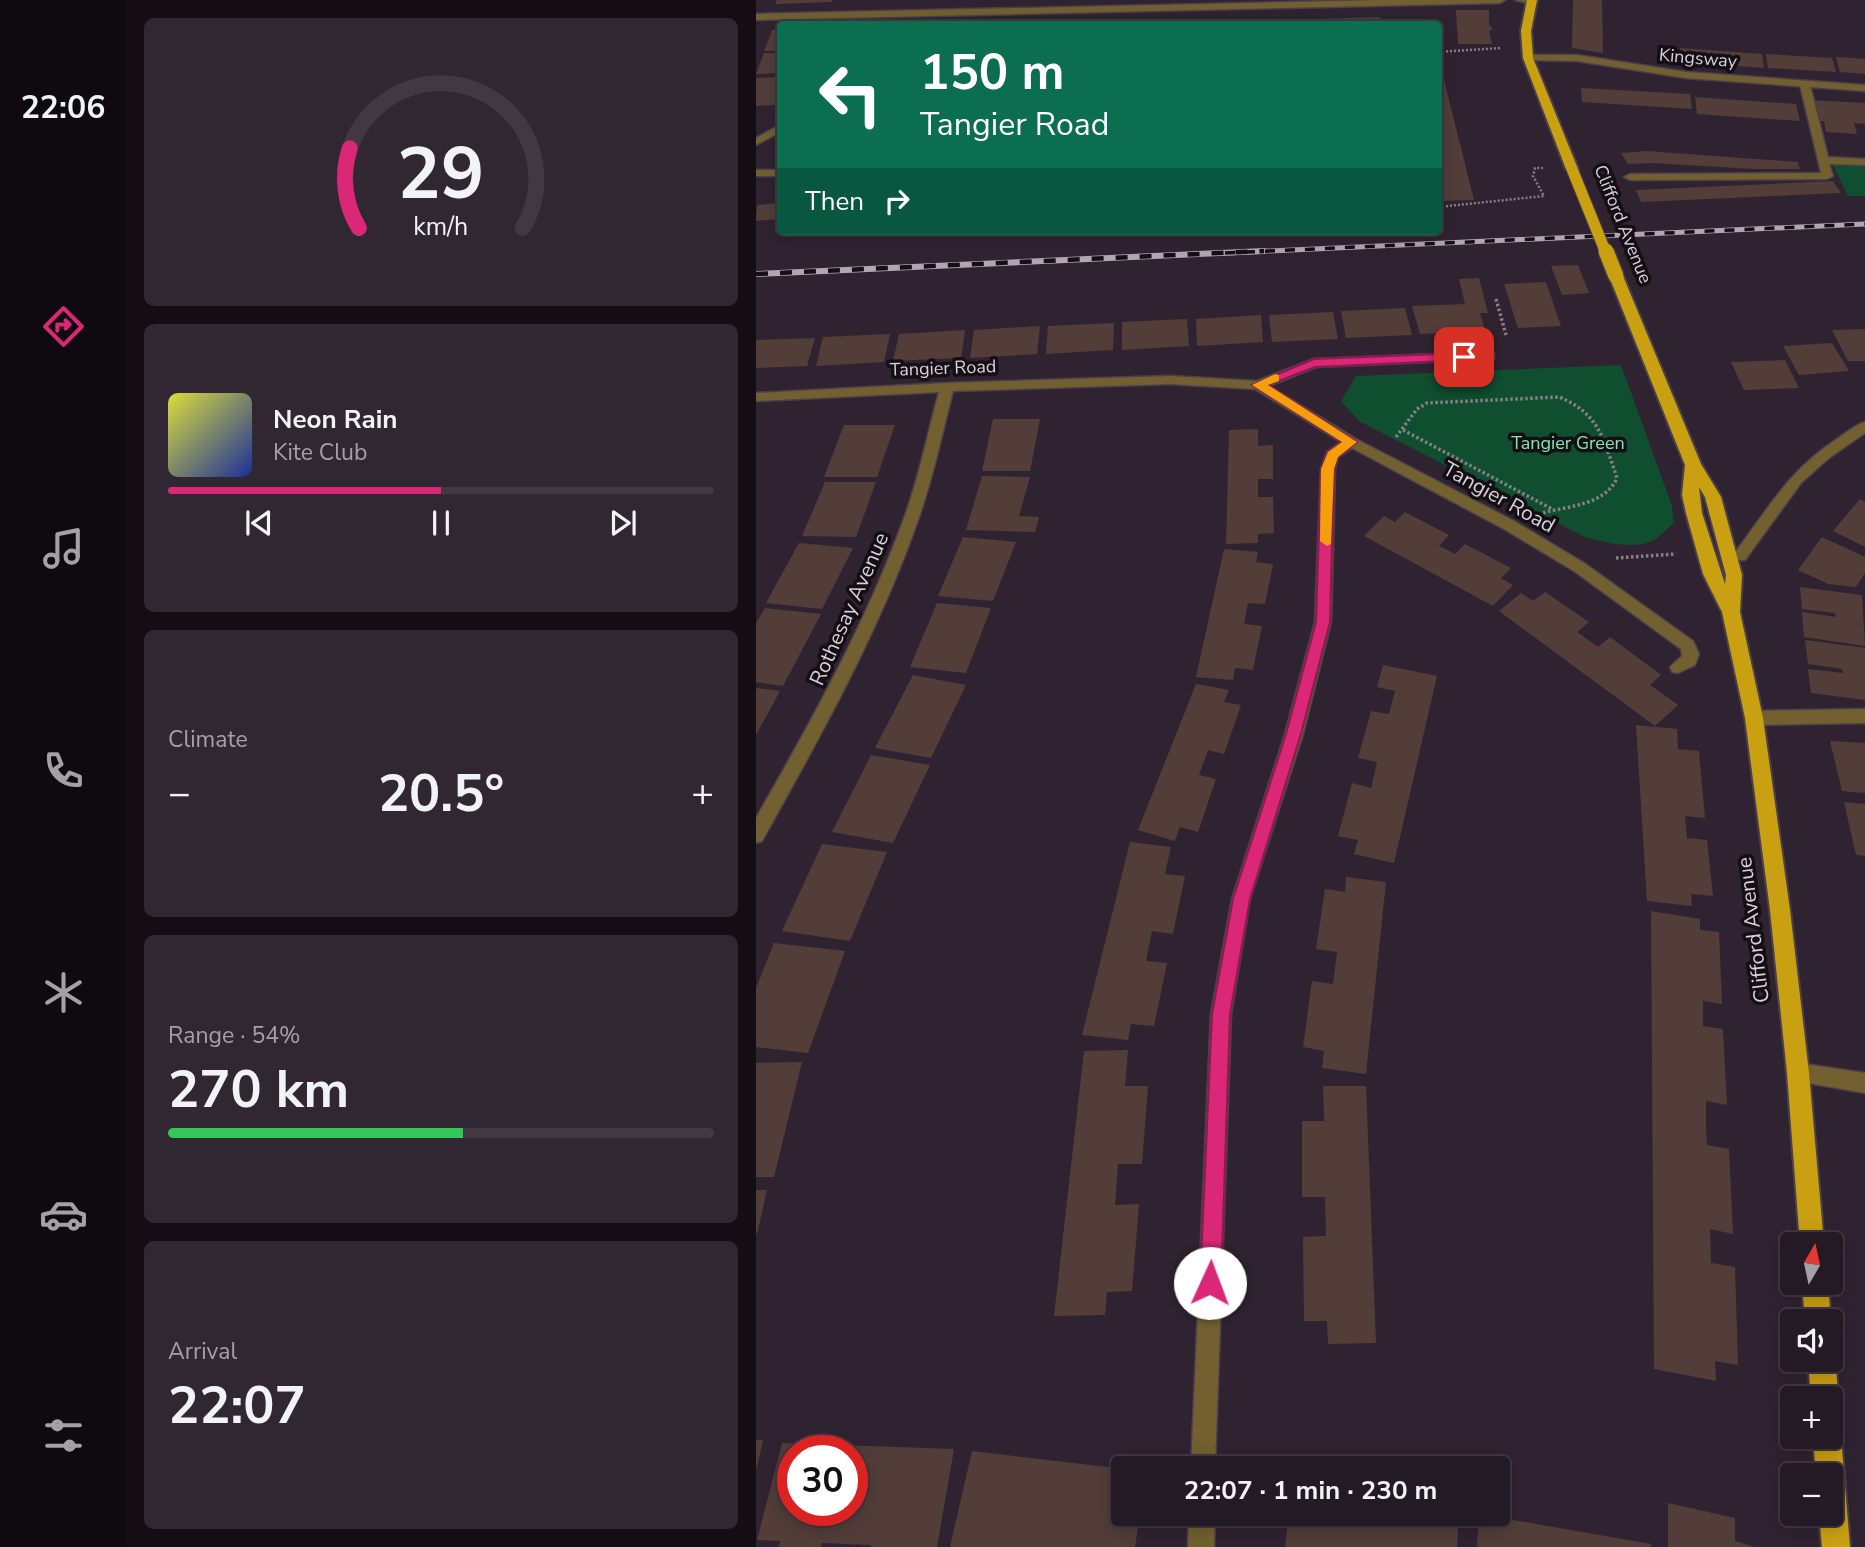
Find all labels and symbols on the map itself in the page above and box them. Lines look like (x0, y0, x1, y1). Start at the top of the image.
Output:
street label: Kingsway (1658, 43, 1739, 73)
street label: Clifford Avenue (1588, 161, 1658, 287)
pin (1434, 327, 1494, 387)
street label: Tangier Road (889, 354, 997, 382)
park label: Tangier Green (1511, 431, 1625, 455)
street label: Tangier Road (1438, 455, 1560, 539)
street label: Rothesay Avenue (803, 528, 895, 690)
street label: Clifford Avenue (1730, 855, 1776, 1005)
north arrow (1780, 1232, 1843, 1295)
position arrow (1173, 1246, 1247, 1320)
speed limit sign: 30 (777, 1435, 868, 1526)

